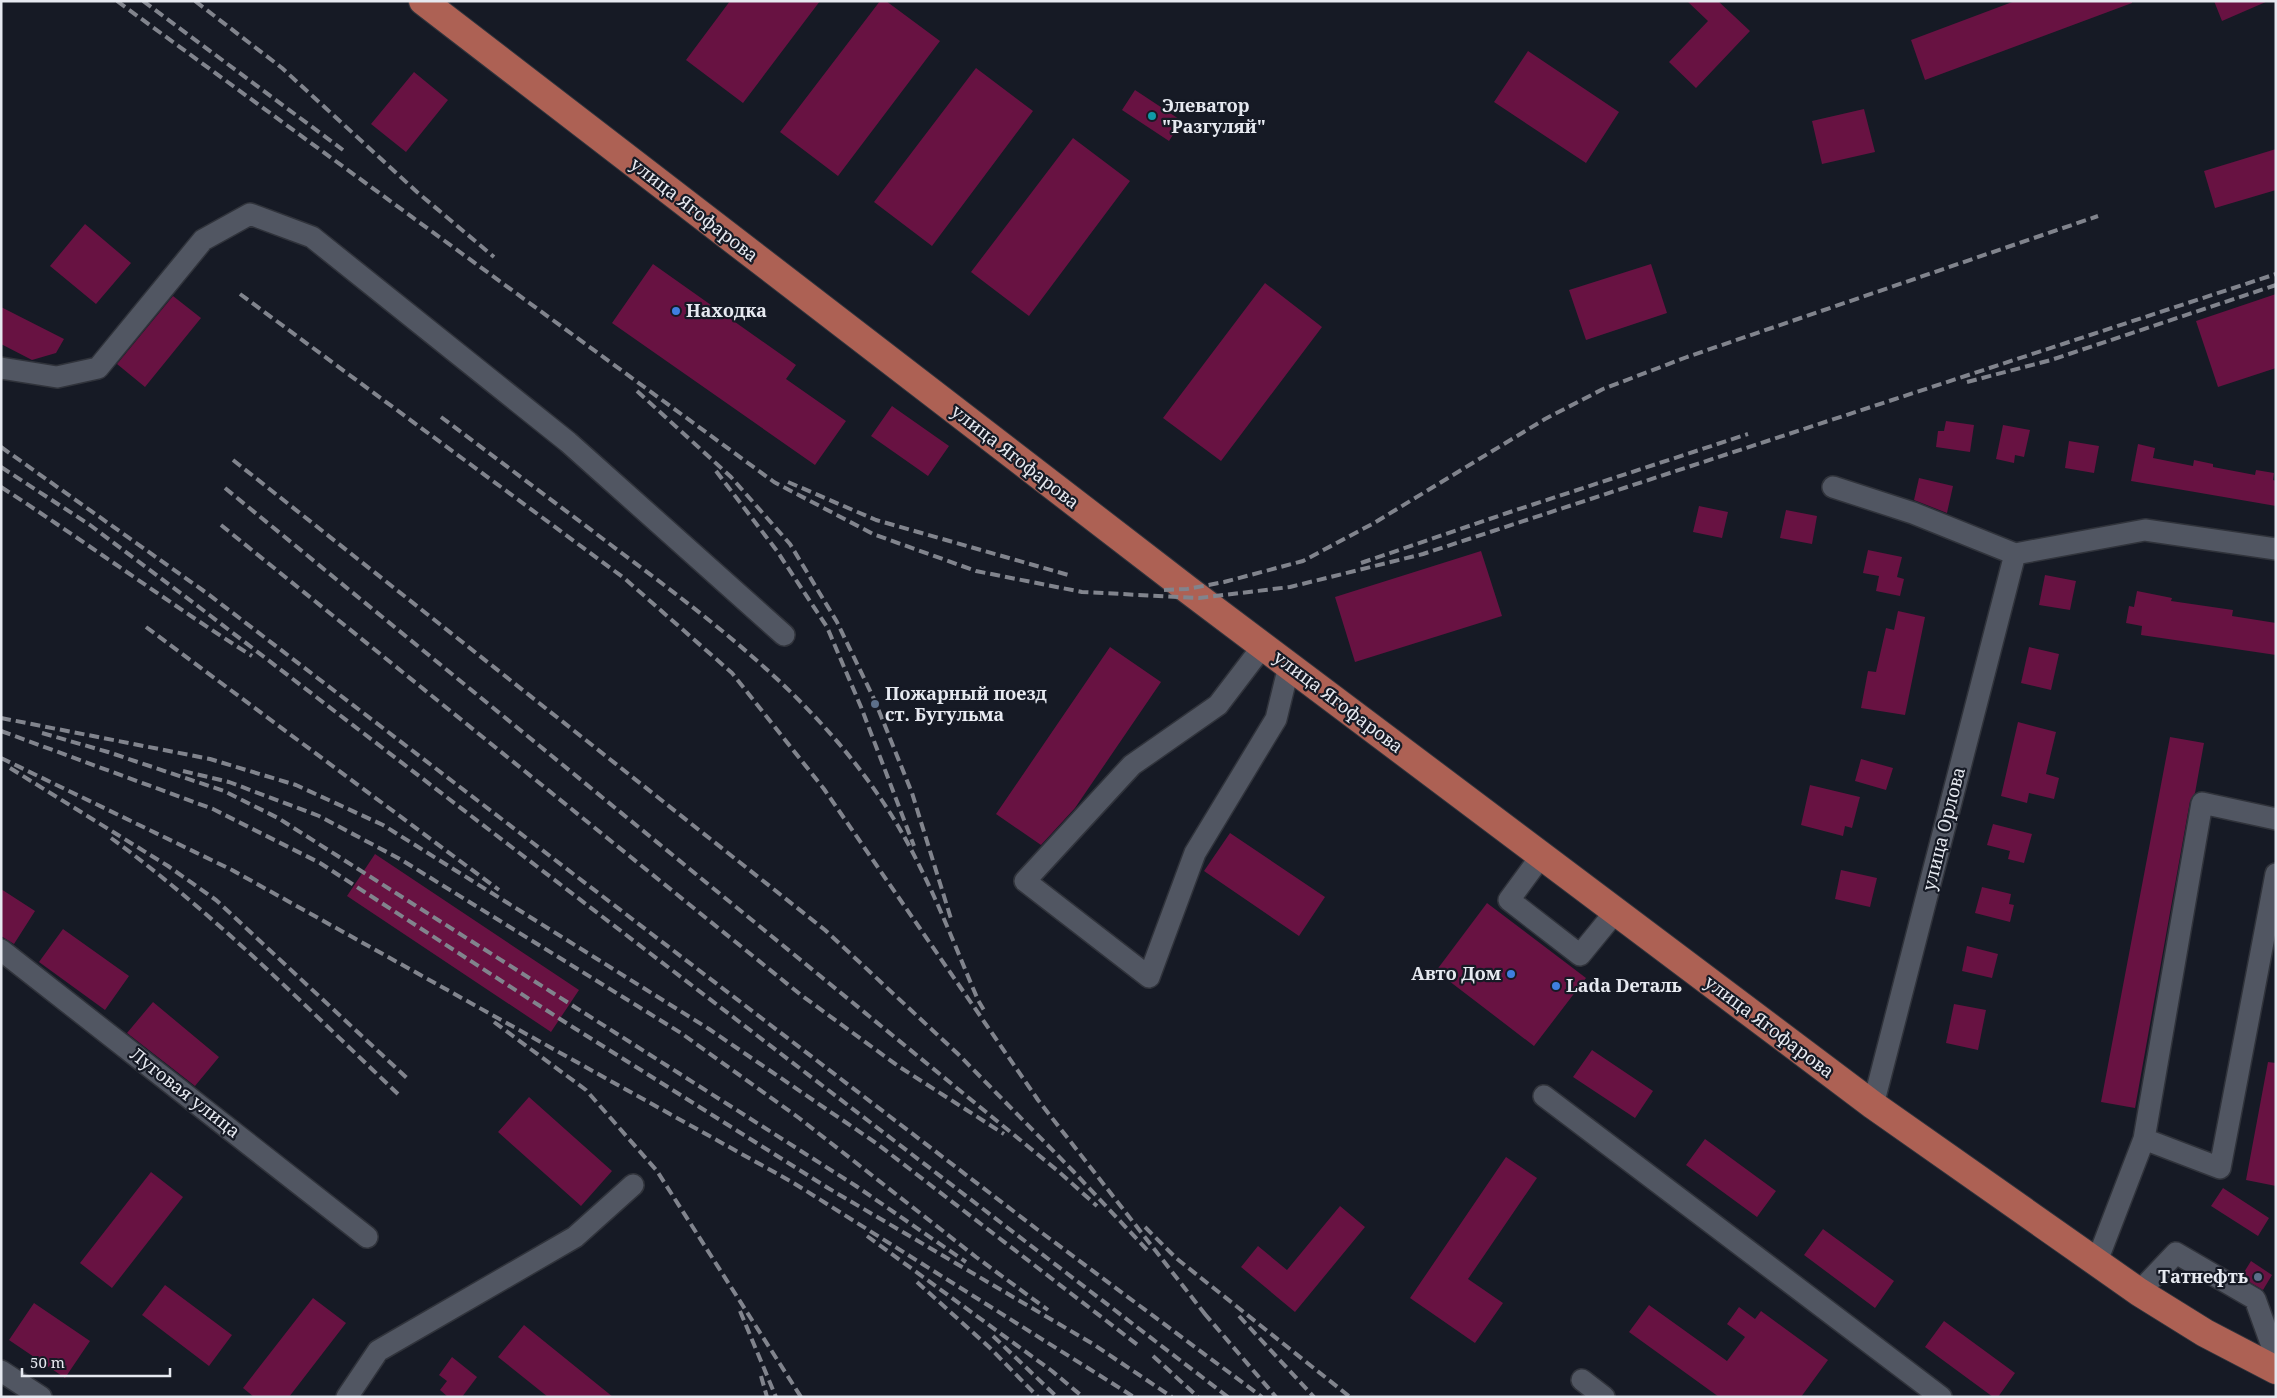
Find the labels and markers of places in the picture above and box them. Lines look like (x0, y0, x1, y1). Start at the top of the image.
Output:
place label: Элеватор "Разгуляй" (1162, 93, 1266, 138)
marker: Элеватор "Разгуляй" (1146, 110, 1158, 122)
place label: Находка (686, 298, 767, 322)
marker: Находка (670, 305, 682, 317)
place label: Пожарный поезд ст. Бугульма (885, 681, 1047, 726)
marker: Пожарный поезд ст. Бугульма (869, 698, 881, 710)
place label: Авто Дом (1411, 961, 1502, 985)
marker: Авто Дом (1505, 968, 1517, 980)
place label: Lada Dеталь (1566, 973, 1682, 997)
marker: Lada Dеталь (1550, 980, 1562, 992)
place label: Татнефть (2158, 1264, 2248, 1288)
marker: Татнефть (2252, 1271, 2264, 1283)

